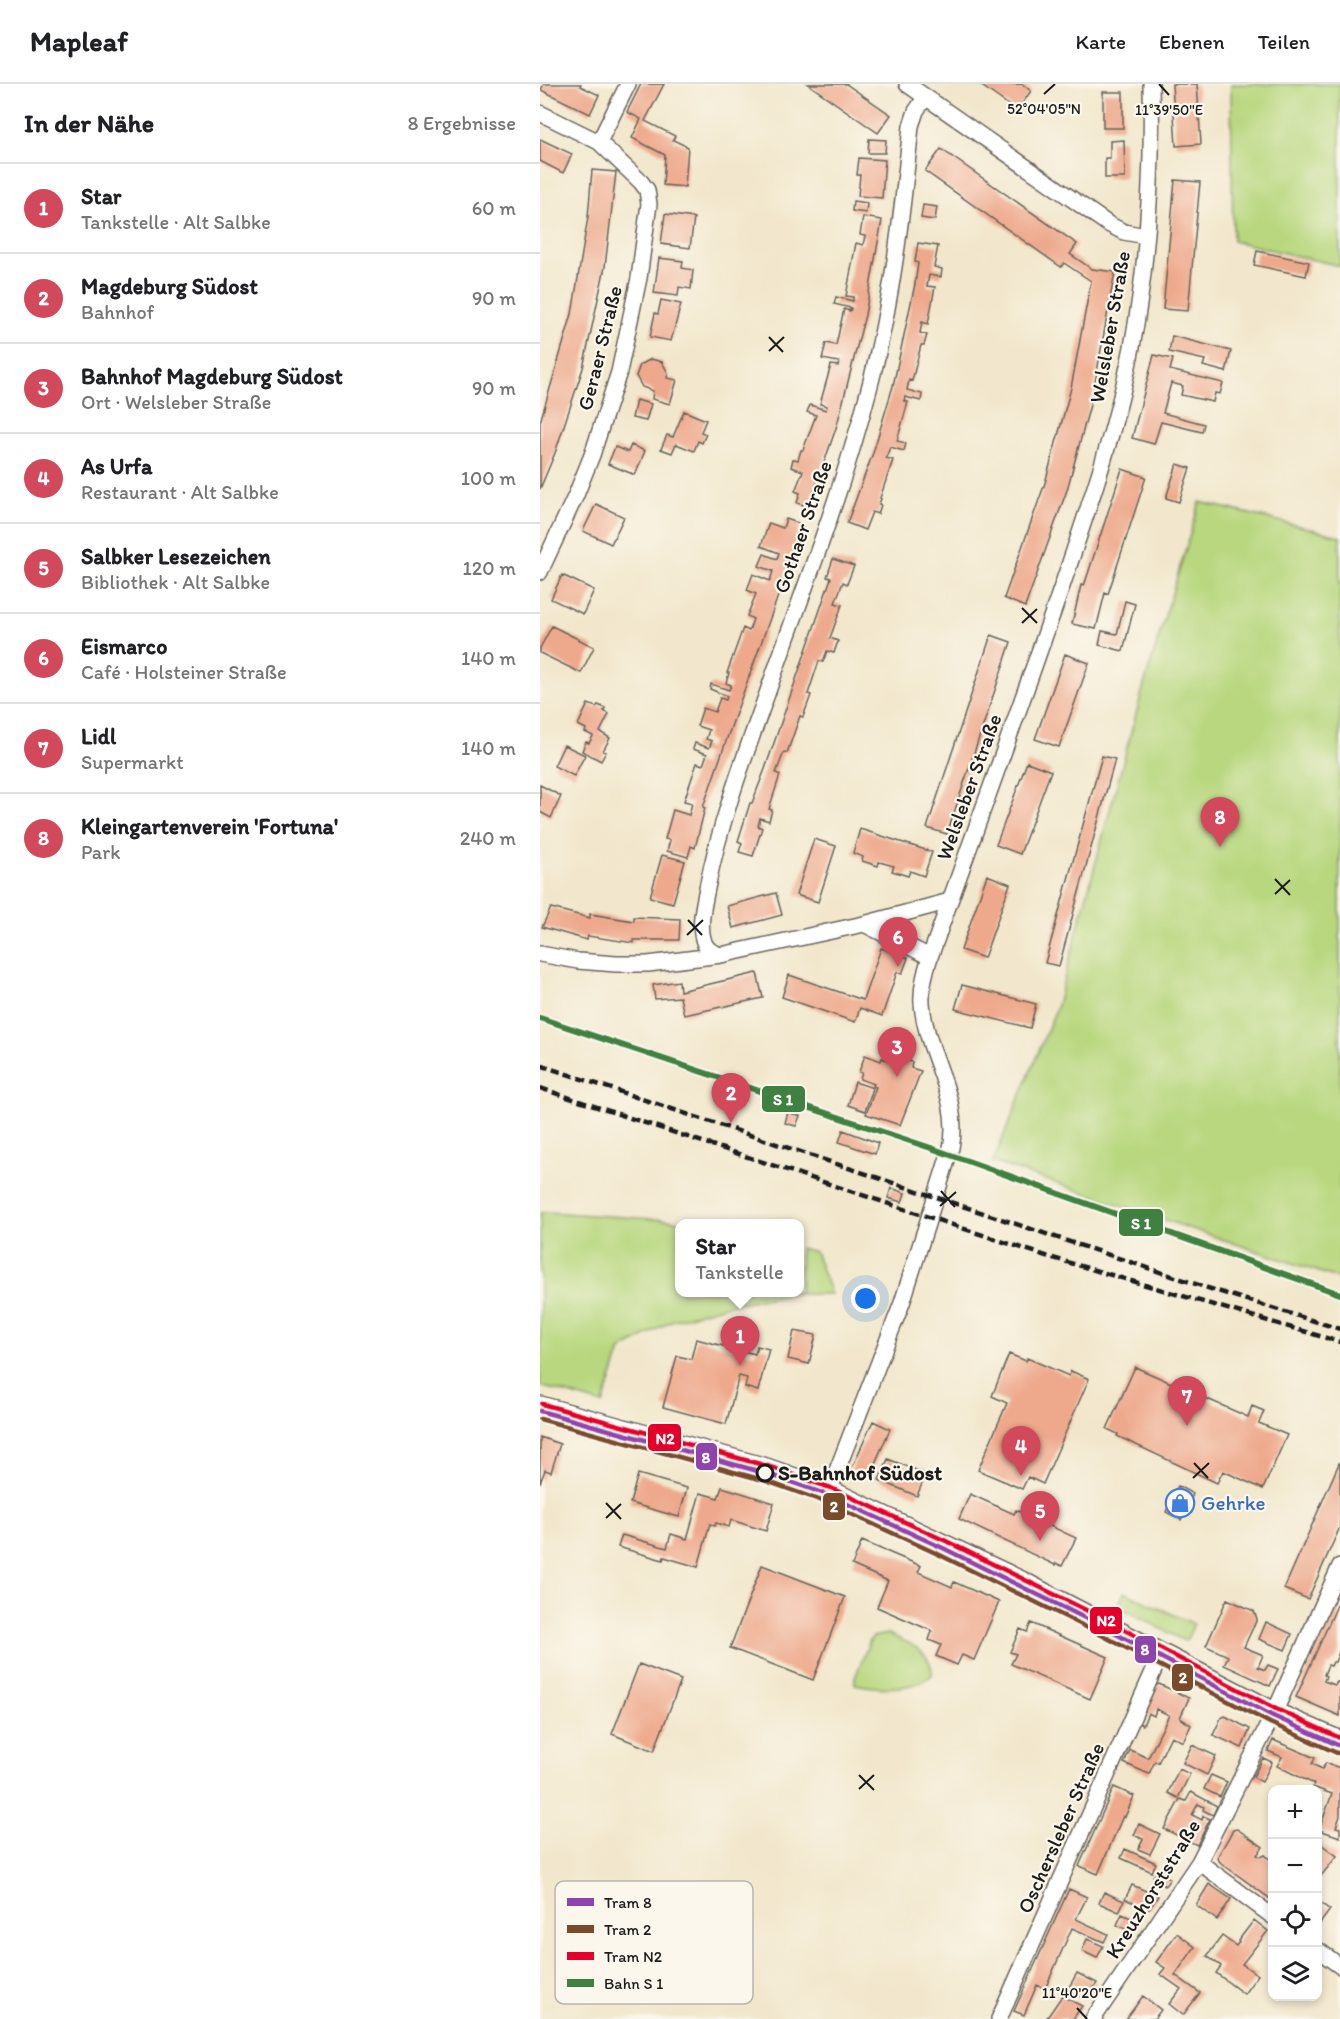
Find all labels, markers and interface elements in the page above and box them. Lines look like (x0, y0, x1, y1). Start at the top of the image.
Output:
text: Mapleaf (30, 24, 128, 58)
text: Karte (1076, 29, 1126, 54)
text: Ebenen (1159, 29, 1225, 54)
text: Teilen (1258, 29, 1310, 54)
text: 52°04'05"N (1007, 100, 1081, 118)
text: 11°39'50"E (1135, 101, 1203, 119)
text: In der Nähe (24, 107, 154, 139)
text: 8 Ergebnisse (408, 111, 516, 135)
text: Star (81, 183, 121, 210)
text: 1 (39, 196, 48, 220)
text: 60 m (472, 196, 516, 220)
text: Tankstelle · Alt Salbke (81, 210, 271, 234)
street label: Welsleber Straße (1084, 249, 1135, 405)
text: Magdeburg Südost (81, 273, 258, 300)
street label: Geraer Straße (572, 283, 627, 413)
text: 2 (38, 286, 49, 310)
text: 90 m (472, 286, 516, 310)
text: Bahnhof (81, 300, 154, 324)
text: Bahnhof Magdeburg Südost (81, 363, 343, 390)
text: 3 (38, 376, 49, 400)
text: 90 m (472, 376, 516, 400)
text: Ort · Welsleber Straße (81, 390, 271, 414)
text: As Urfa (81, 453, 153, 480)
street label: Gothaer Straße (768, 457, 837, 596)
text: 4 (37, 466, 50, 490)
text: 100 m (461, 466, 516, 490)
text: Restaurant · Alt Salbke (81, 480, 279, 504)
text: Salbker Lesezeichen (81, 543, 271, 570)
text: 5 (38, 556, 49, 580)
text: 120 m (463, 556, 516, 580)
text: Bibliothek · Alt Salbke (81, 570, 270, 594)
text: Eismarco (81, 633, 167, 660)
text: 6 (38, 646, 49, 670)
text: 140 m (461, 646, 516, 670)
text: Café · Holsteiner Straße (81, 660, 287, 684)
street label: Welsleber Straße (930, 710, 1007, 863)
text: Lidl (81, 723, 116, 750)
text: 7 (39, 736, 48, 760)
text: 140 m (461, 736, 516, 760)
text: Supermarkt (81, 750, 184, 774)
pin: 8 (1200, 798, 1240, 847)
text: Kleingartenverein 'Fortuna' (81, 813, 338, 840)
text: 8 (38, 826, 49, 850)
text: 240 m (460, 826, 516, 850)
text: Park (81, 840, 120, 864)
pin: 6 (878, 918, 918, 967)
pin: 3 (878, 1028, 916, 1077)
pin: 2 (712, 1074, 750, 1123)
line badge: S 1 (761, 1085, 806, 1113)
text: S 1 (773, 1090, 794, 1109)
line badge: S 1 (1118, 1208, 1164, 1237)
text: S 1 (1131, 1214, 1152, 1233)
popup (675, 1219, 804, 1297)
text: Star (695, 1233, 736, 1260)
text: Tankstelle (695, 1260, 784, 1284)
your location (851, 1284, 880, 1313)
pin: 1 (720, 1316, 760, 1366)
pin: 7 (1168, 1376, 1206, 1426)
line badge: N2 (647, 1423, 682, 1452)
pin: 4 (1002, 1426, 1040, 1476)
text: N2 (655, 1429, 675, 1448)
line badge: 8 (695, 1442, 718, 1471)
text: 8 (702, 1448, 711, 1467)
place label: S-Bahnhof Südost (778, 1460, 942, 1485)
marker: S-Bahnhof Südost (756, 1464, 774, 1482)
shop icon: Gehrke (1164, 1487, 1196, 1519)
place label: Gehrke (1201, 1490, 1266, 1515)
line badge: 2 (822, 1492, 846, 1521)
pin: 5 (1020, 1492, 1060, 1541)
text: 2 (830, 1497, 839, 1516)
line badge: N2 (1089, 1606, 1123, 1635)
text: N2 (1096, 1611, 1116, 1630)
line badge: 8 (1134, 1635, 1157, 1664)
text: 8 (1141, 1640, 1150, 1659)
line badge: 2 (1171, 1663, 1194, 1692)
text: 2 (1179, 1668, 1188, 1687)
street label: Oschersleber Straße (1012, 1738, 1109, 1917)
map controls (1268, 1785, 1322, 2001)
button: + (1268, 1785, 1322, 1839)
street label: Kreuzhorststraße (1100, 1815, 1205, 1963)
button: − (1268, 1839, 1322, 1893)
legend (555, 1881, 753, 2004)
text: Tram 8 (604, 1893, 652, 1912)
button: locate (1268, 1893, 1322, 1947)
text: Tram 2 (604, 1920, 652, 1939)
text: Tram N2 (604, 1947, 663, 1966)
button: layers (1268, 1947, 1322, 2001)
text: Bahn S 1 (604, 1974, 664, 1993)
text: 11°40'20"E (1042, 1984, 1112, 2002)

